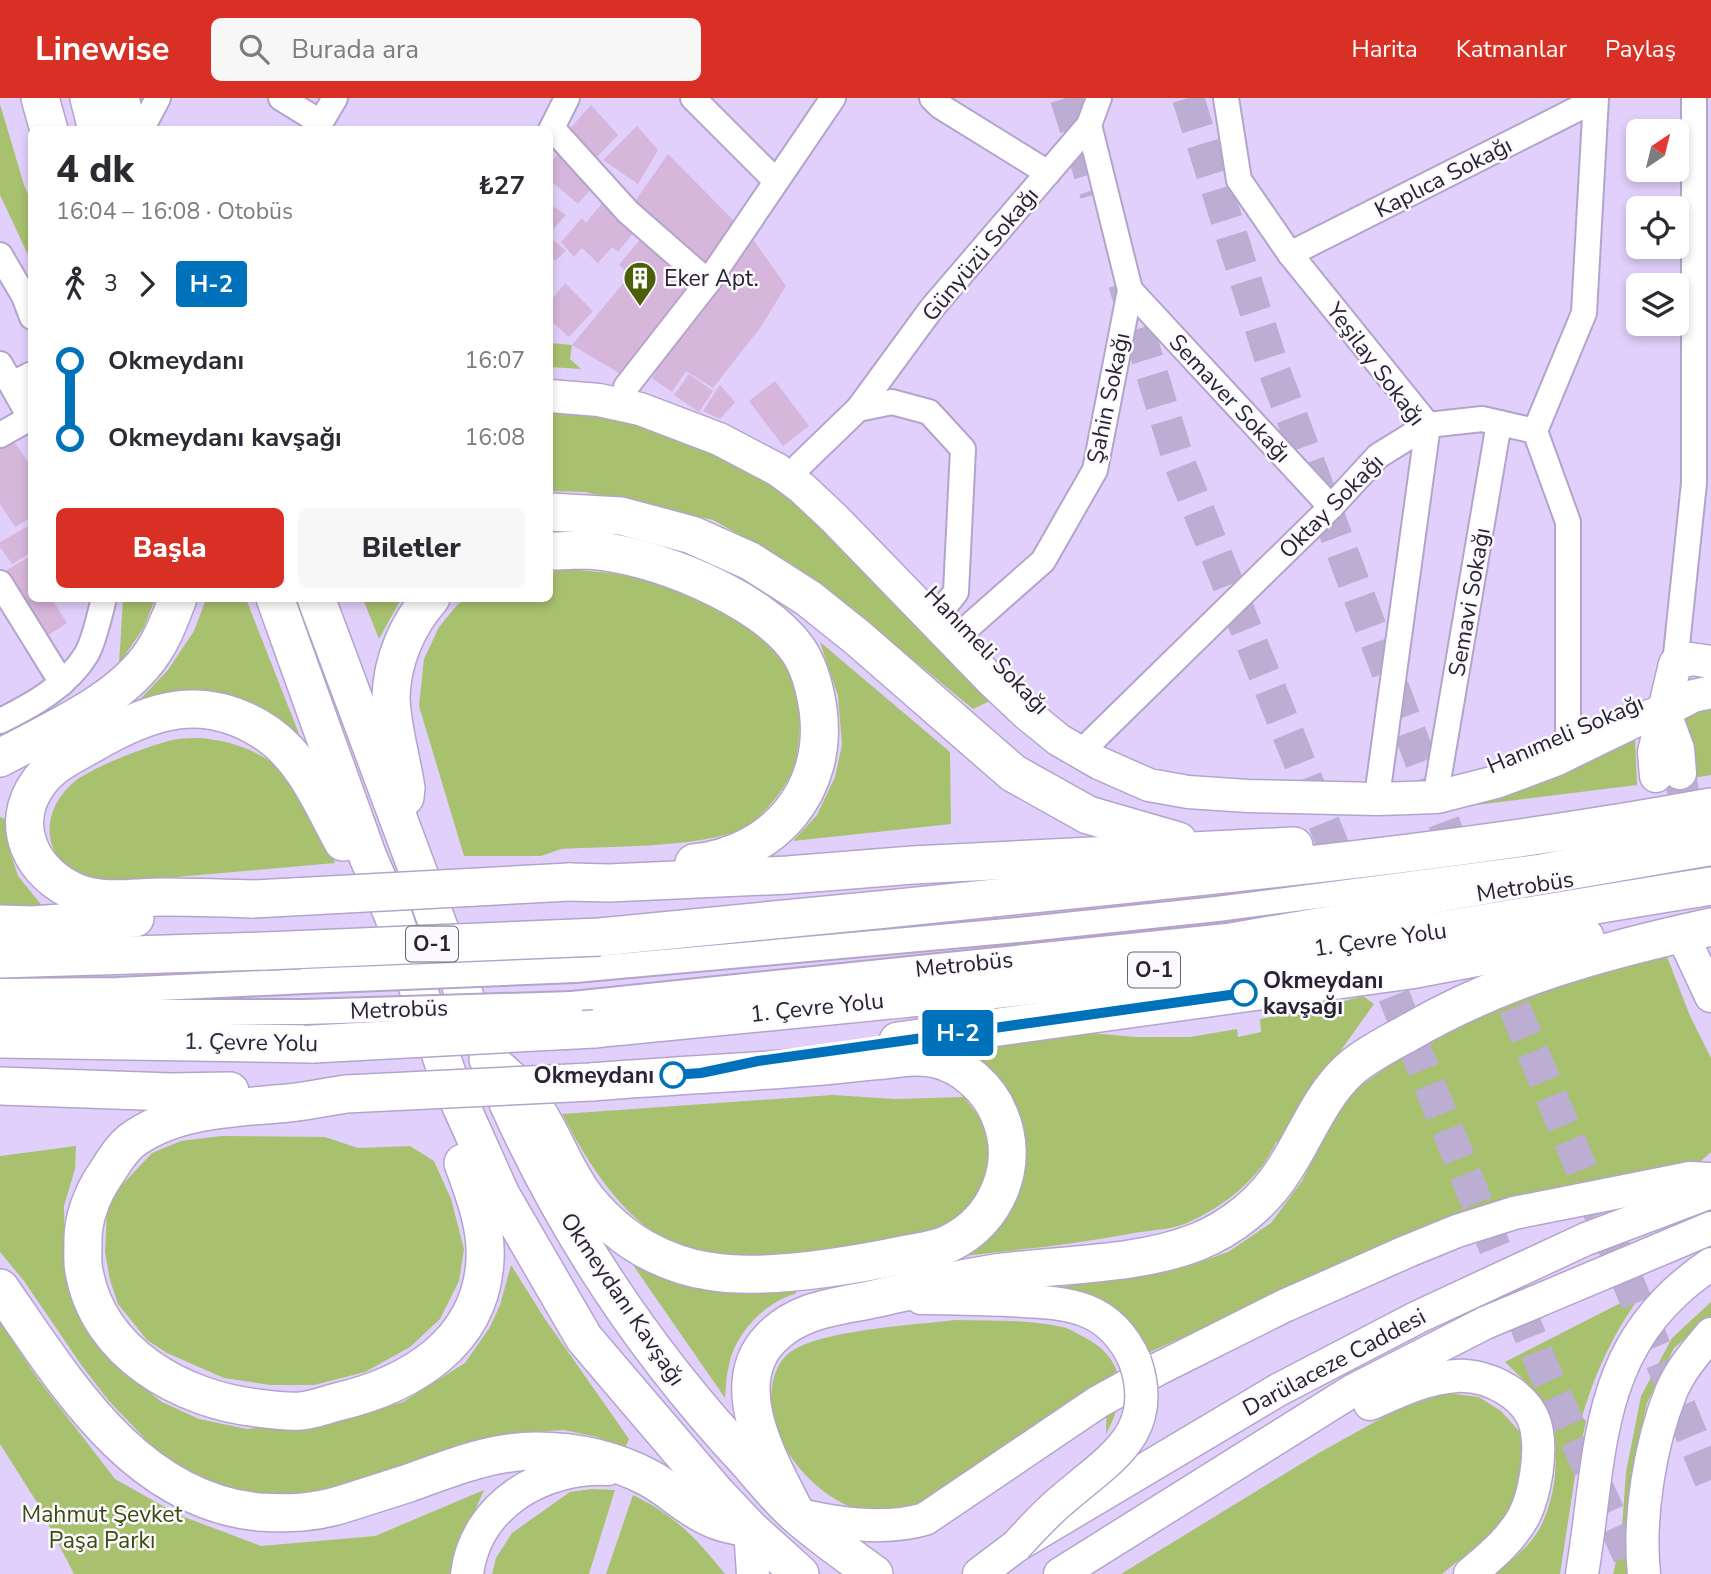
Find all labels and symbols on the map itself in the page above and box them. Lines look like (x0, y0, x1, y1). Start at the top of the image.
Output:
north arrow (1626, 119, 1689, 182)
street label: Kaplıca Sokağı (1369, 130, 1517, 225)
street label: Günyüzü Sokağı (915, 181, 1046, 328)
building icon: Eker Apt. (621, 259, 659, 308)
place label: Eker Apt. (664, 263, 759, 294)
street label: Yeşilay Sokağı (1319, 296, 1432, 432)
street label: Semaver Sokağı (1162, 327, 1297, 469)
street label: Şahin Sokağı (1079, 330, 1137, 466)
street label: Oktay Sokağı (1272, 447, 1390, 565)
street label: Semavi Sokağı (1441, 525, 1498, 679)
street label: Hanımeli Sokağı (917, 579, 1056, 721)
street label: Hanımeli Sokağı (1482, 687, 1648, 781)
street label: Metrobüs (1474, 864, 1576, 909)
street label: 1. Çevre Yolu (1311, 915, 1449, 964)
road number: O-1 (406, 926, 458, 962)
street label: Metrobüs (914, 944, 1015, 985)
road number: O-1 (1128, 952, 1180, 988)
place label: Okmeydanı kavşağı (1263, 965, 1383, 1022)
marker: Okmeydanı kavşağı (1231, 980, 1257, 1006)
street label: 1. Çevre Yolu (749, 985, 885, 1030)
street label: Metrobüs (349, 992, 449, 1027)
line badge: H-2 (918, 1010, 998, 1056)
street label: 1. Çevre Yolu (184, 1026, 318, 1059)
place label: Okmeydanı (534, 1060, 654, 1091)
marker: Okmeydanı (660, 1062, 686, 1088)
street label: Okmeydanı Kavşağı (553, 1207, 692, 1392)
street label: Darülaceze Caddesi (1237, 1301, 1431, 1424)
park label: Mahmut Şevket Paşa Parkı (21, 1499, 183, 1556)

